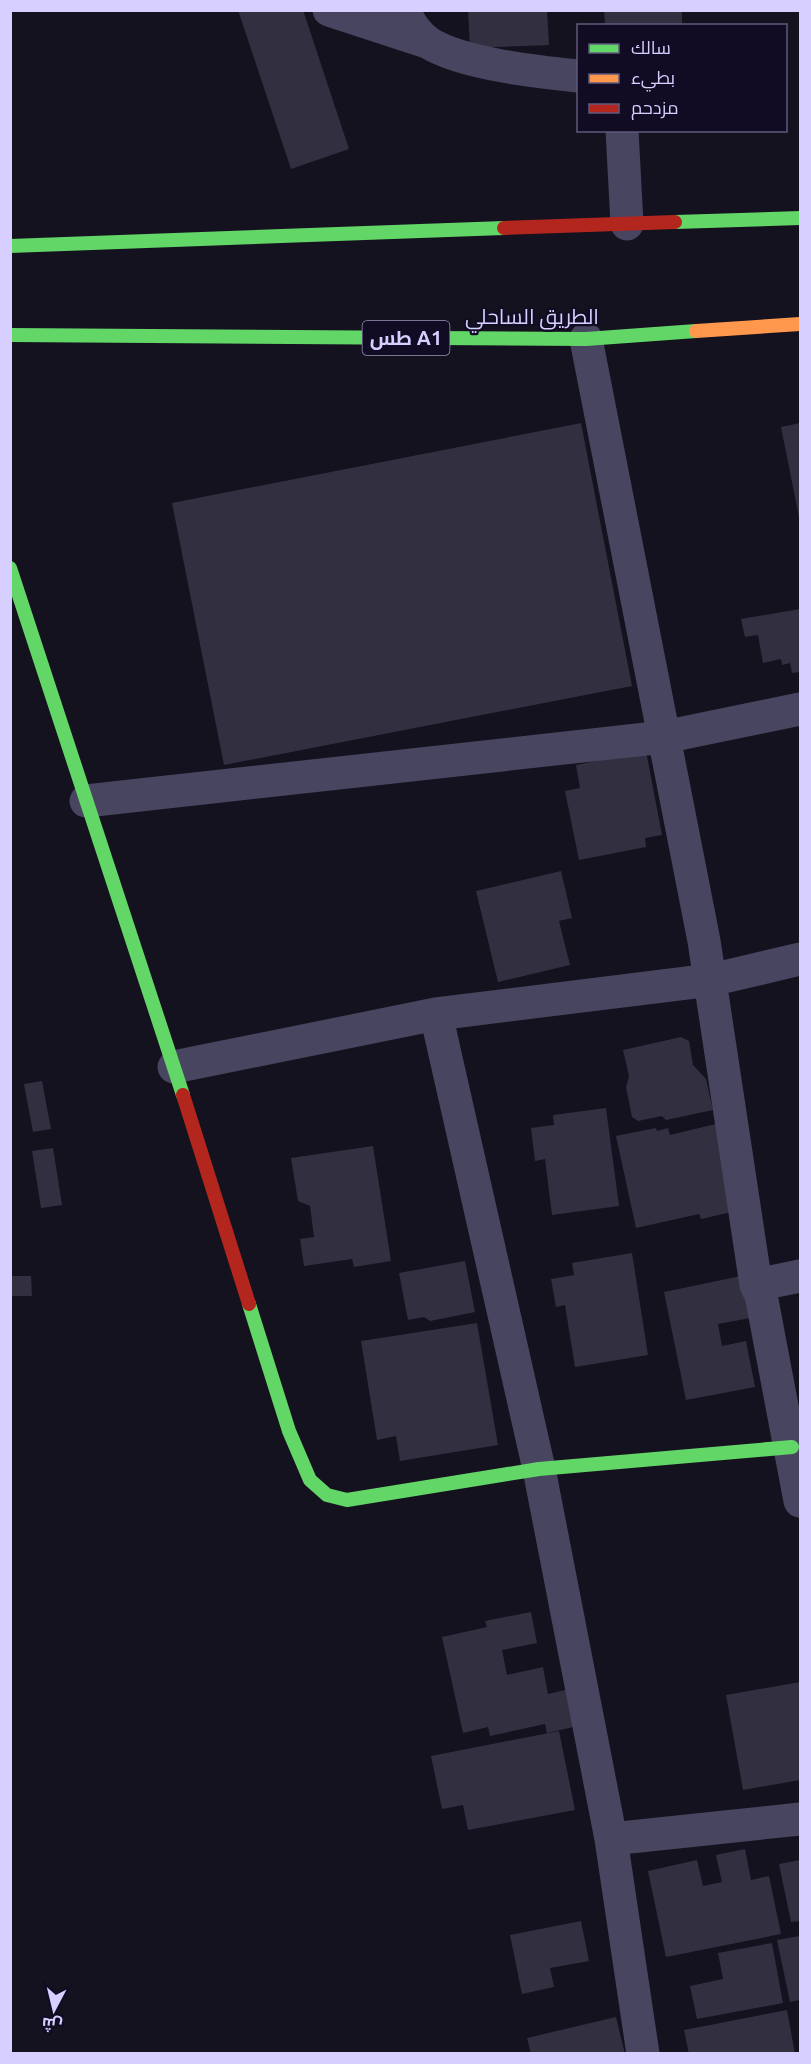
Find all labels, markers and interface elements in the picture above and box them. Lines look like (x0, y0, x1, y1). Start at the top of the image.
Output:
legend (577, 24, 787, 132)
text: سالك (631, 37, 671, 57)
text: بطيء (631, 67, 675, 92)
text: مزدحم (631, 97, 679, 120)
street label: الطريق الساحلي (465, 304, 599, 333)
road number: طس A1 (362, 321, 450, 355)
north arrow (24, 1980, 84, 2040)
text: ش (41, 2014, 64, 2035)

